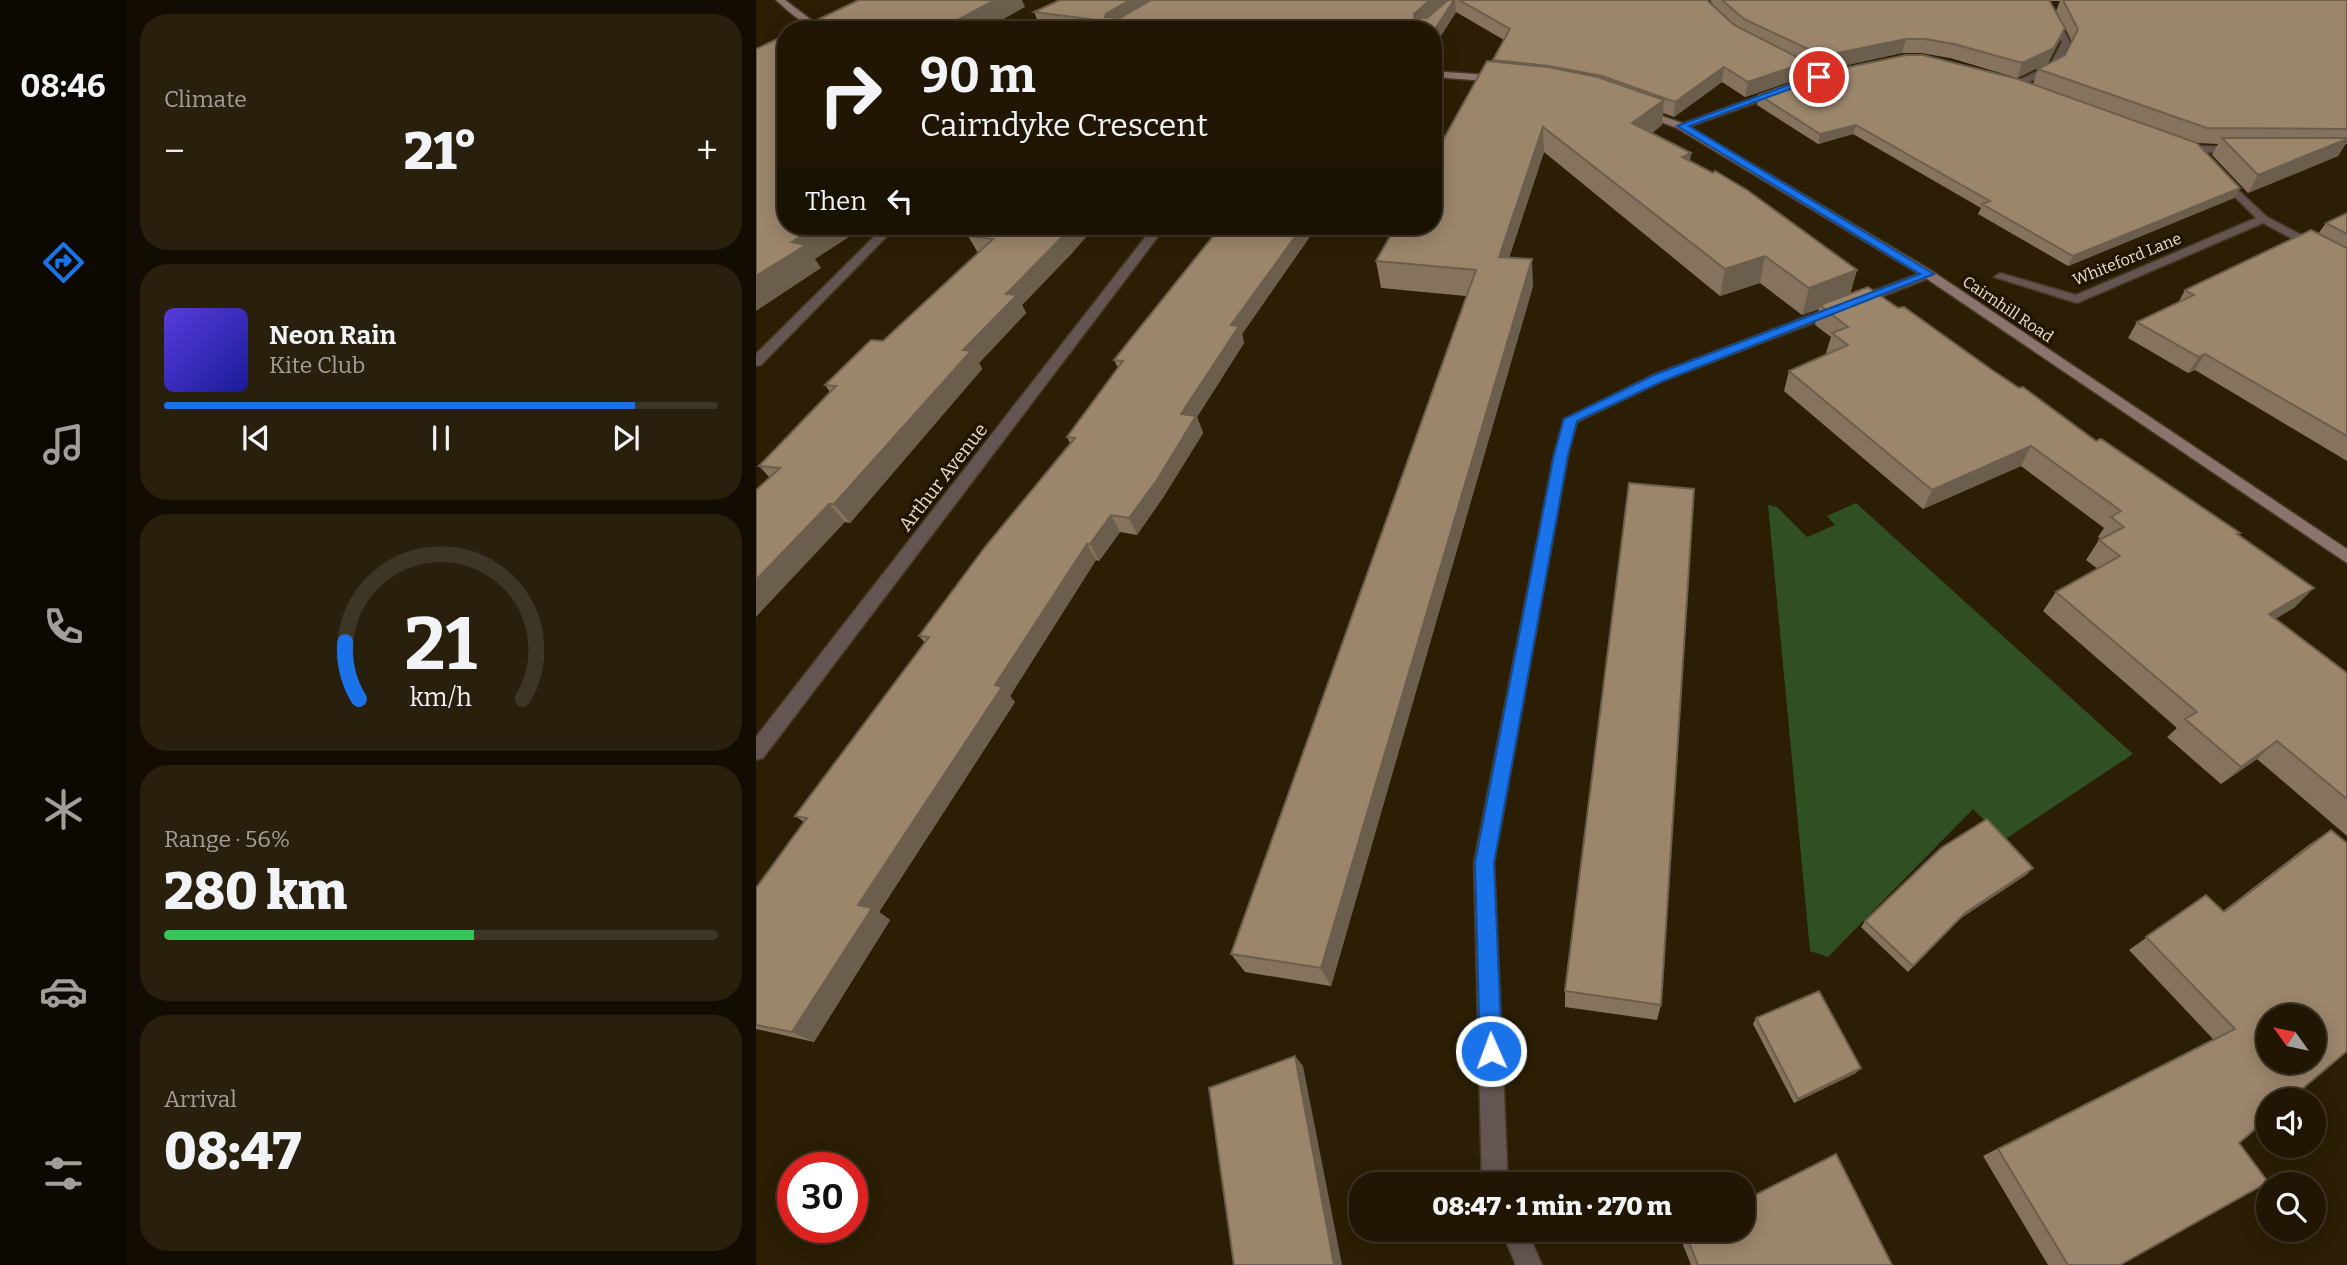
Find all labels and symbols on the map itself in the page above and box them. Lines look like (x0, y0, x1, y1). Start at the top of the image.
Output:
pin (1789, 47, 1849, 107)
street label: Whiteford Lane (2070, 229, 2184, 289)
street label: Cairnhill Road (1959, 272, 2057, 347)
street label: Arthur Avenue (894, 418, 992, 536)
north arrow (2256, 1004, 2326, 1074)
position arrow (1454, 1014, 1528, 1088)
speed limit sign: 30 (777, 1152, 868, 1243)

